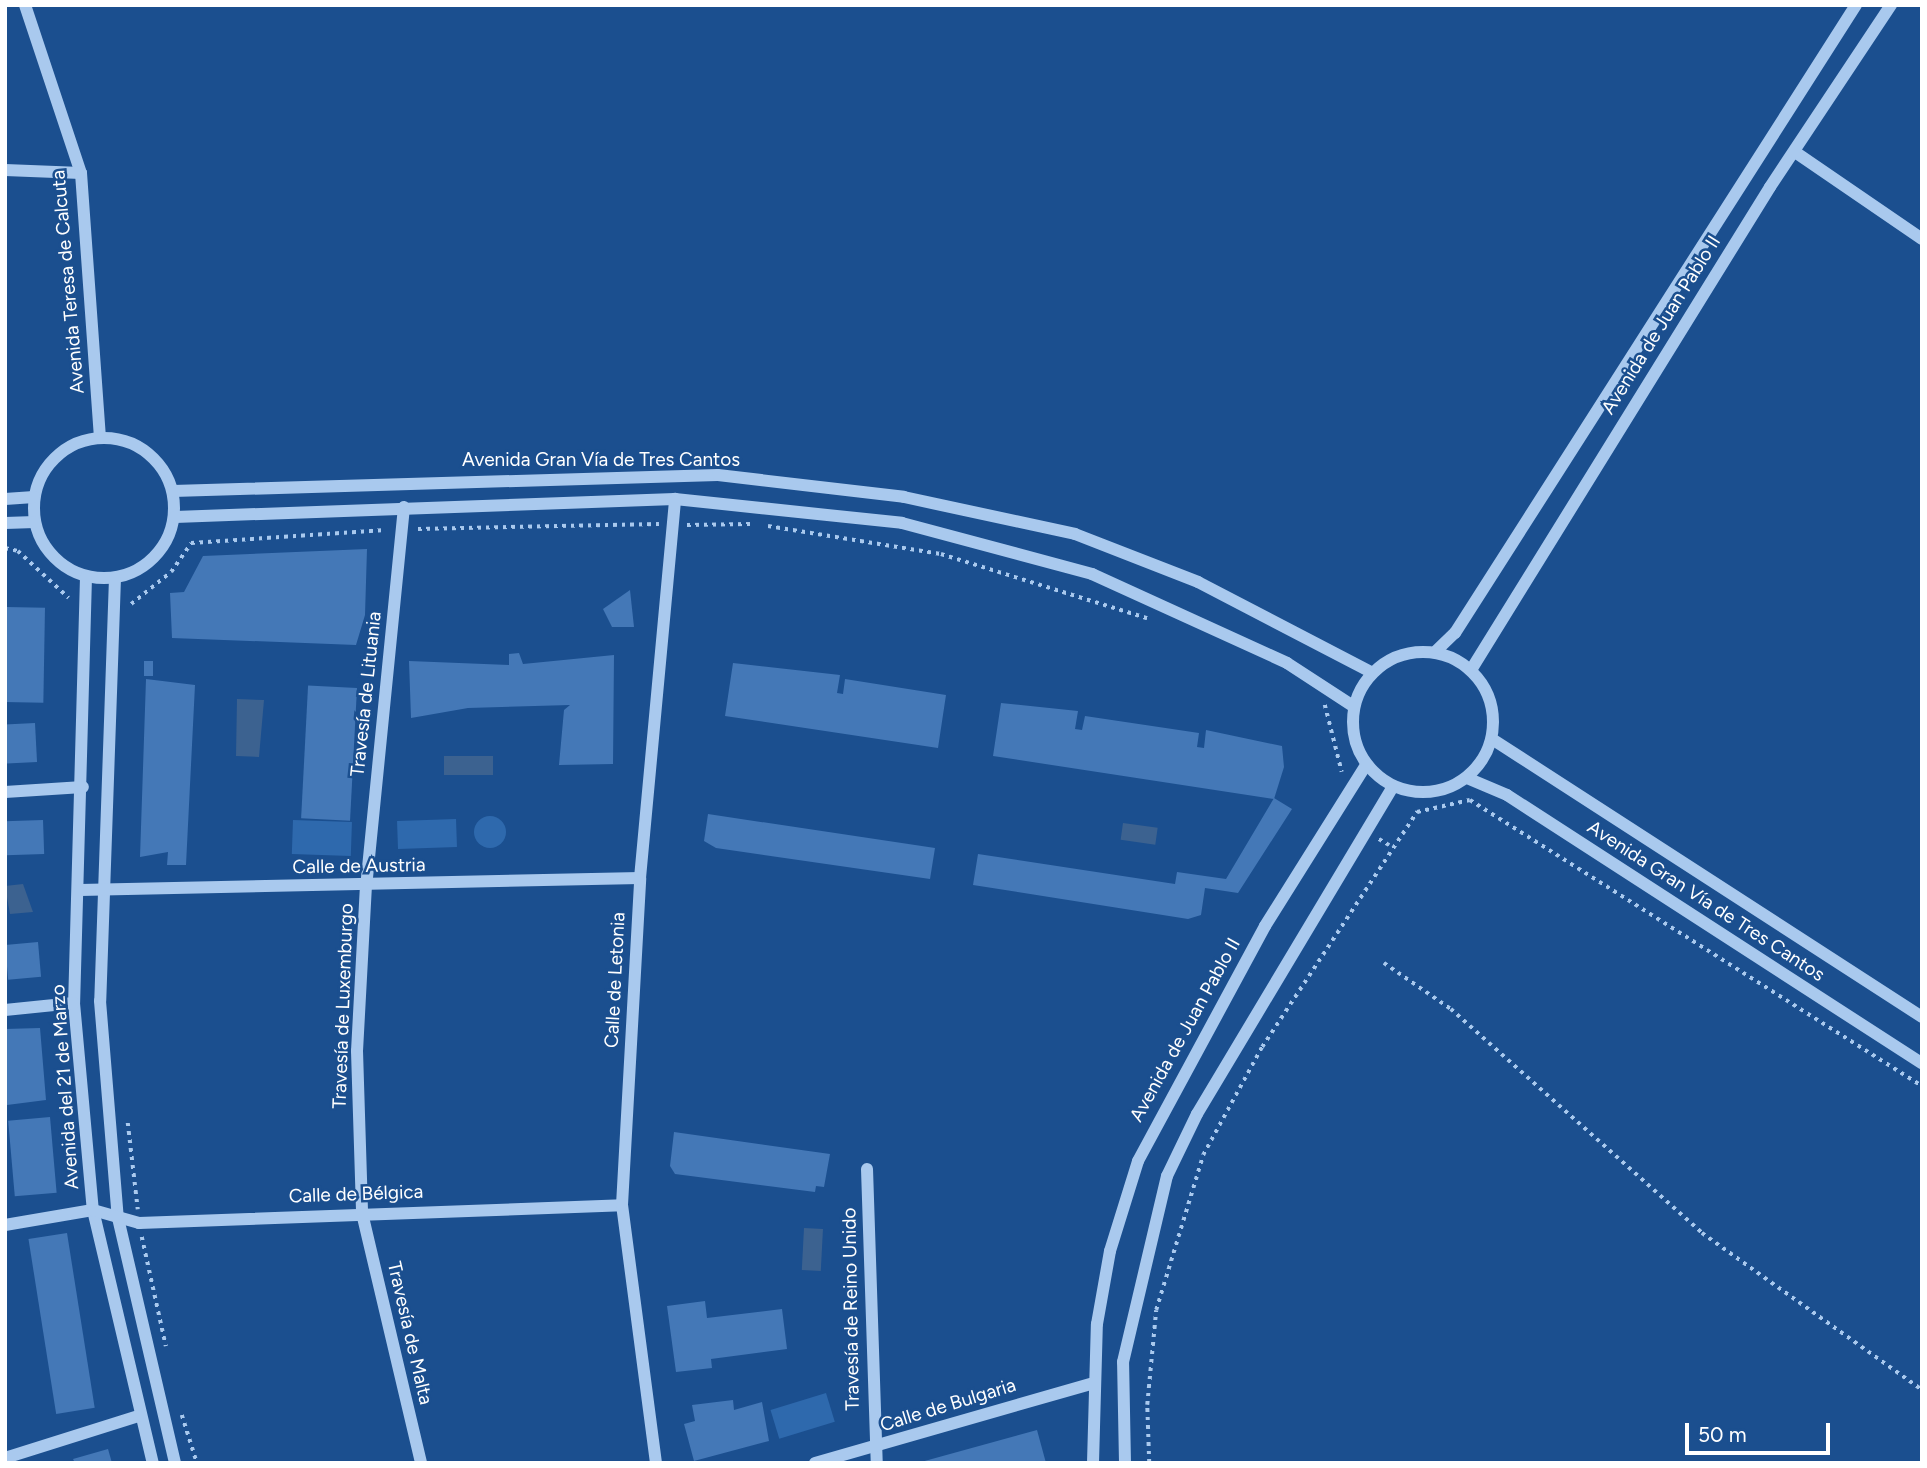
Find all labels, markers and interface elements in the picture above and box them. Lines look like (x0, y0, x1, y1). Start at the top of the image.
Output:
street label: Avenida Teresa de Calcuta (47, 169, 89, 395)
street label: Avenida de Juan Pablo II (1597, 231, 1725, 419)
street label: Avenida Gran Vía de Tres Cantos (462, 449, 740, 471)
street label: Travesía de Lituania (346, 610, 386, 778)
street label: Avenida Gran Vía de Tres Cantos (1583, 816, 1829, 986)
street label: Calle de Austria (292, 853, 426, 879)
street label: Travesía de Luxemburgo (328, 903, 358, 1109)
street label: Calle de Letonia (600, 911, 630, 1049)
street label: Avenida de Juan Pablo II (1125, 934, 1245, 1126)
street label: Avenida del 21 de Marzo (46, 984, 84, 1190)
street label: Calle de Bélgica (288, 1180, 424, 1208)
street label: Travesía de Reino Unido (838, 1207, 864, 1411)
street label: Travesía de Malta (382, 1259, 438, 1407)
street label: Calle de Bulgaria (877, 1374, 1019, 1436)
scale bar (1689, 1408, 1834, 1452)
text: 50 m (1698, 1422, 1747, 1447)

